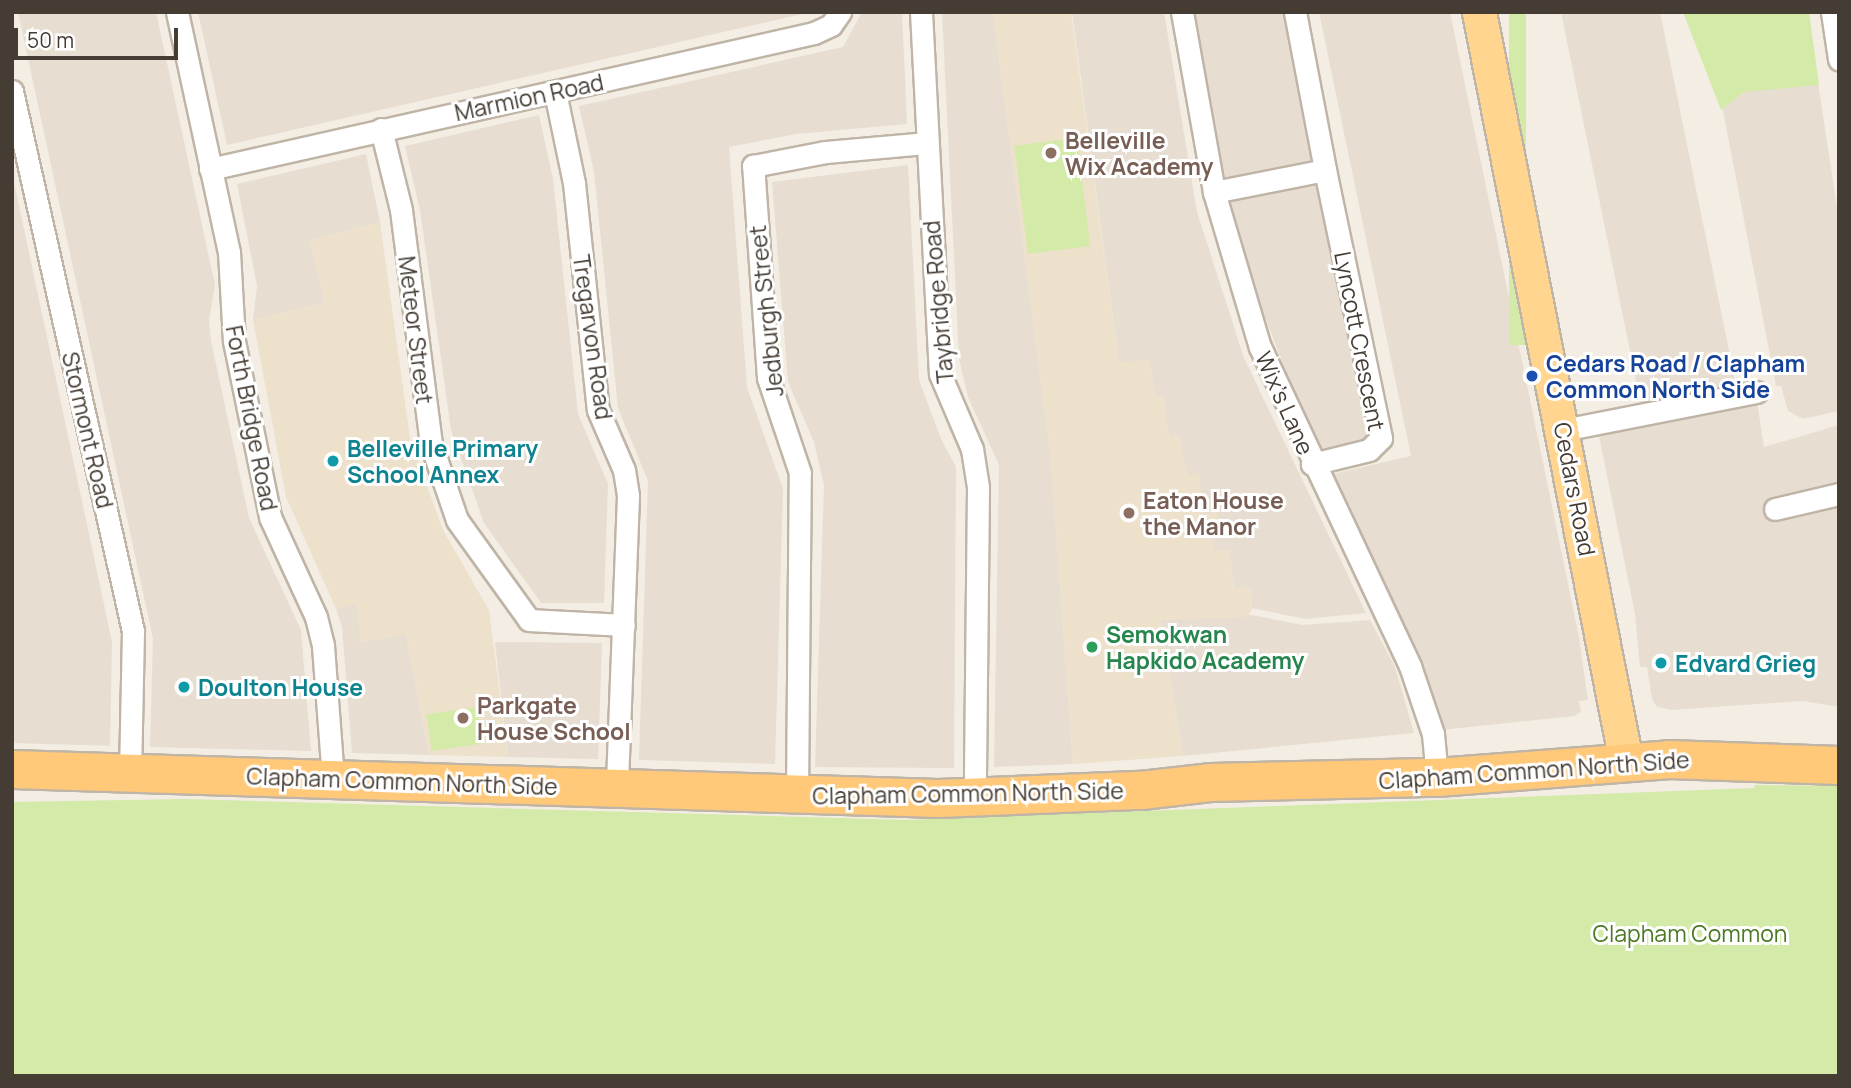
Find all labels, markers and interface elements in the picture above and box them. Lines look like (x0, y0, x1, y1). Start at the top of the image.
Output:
scale bar (18, 14, 182, 58)
text: 50 m (27, 26, 74, 54)
street label: Marmion Road (452, 68, 606, 126)
place label: Belleville Wix Academy (1065, 126, 1213, 180)
marker: Belleville Wix Academy (1043, 145, 1059, 161)
street label: Taybridge Road (917, 219, 959, 385)
street label: Jedburgh Street (743, 224, 789, 398)
street label: Lyncott Crescent (1329, 249, 1391, 433)
street label: Tregarvon Road (568, 253, 618, 421)
street label: Meteor Street (393, 254, 439, 406)
street label: Forth Bridge Road (221, 323, 283, 513)
street label: Wix's Lane (1250, 347, 1320, 459)
street label: Stormont Road (57, 349, 119, 511)
place label: Cedars Road / Clapham Common North Side (1546, 349, 1805, 403)
marker: Cedars Road / Clapham Common North Side (1524, 368, 1540, 384)
street label: Cedars Road (1549, 420, 1601, 558)
place label: Belleville Primary School Annex (347, 434, 538, 488)
marker: Belleville Primary School Annex (325, 453, 341, 469)
place label: Eaton House the Manor (1143, 486, 1284, 540)
marker: Eaton House the Manor (1121, 505, 1137, 521)
place label: Semokwan Hapkido Academy (1106, 620, 1304, 674)
marker: Semokwan Hapkido Academy (1084, 639, 1100, 655)
place label: Edvard Grieg (1675, 649, 1816, 677)
marker: Edvard Grieg (1653, 655, 1669, 671)
place label: Doulton House (198, 673, 363, 701)
marker: Doulton House (176, 679, 192, 695)
place label: Parkgate House School (477, 691, 631, 745)
marker: Parkgate House School (455, 710, 471, 726)
street label: Clapham Common North Side (1378, 745, 1690, 795)
street label: Clapham Common North Side (246, 762, 558, 800)
street label: Clapham Common North Side (812, 776, 1124, 810)
park label: Clapham Common (1592, 919, 1788, 947)

